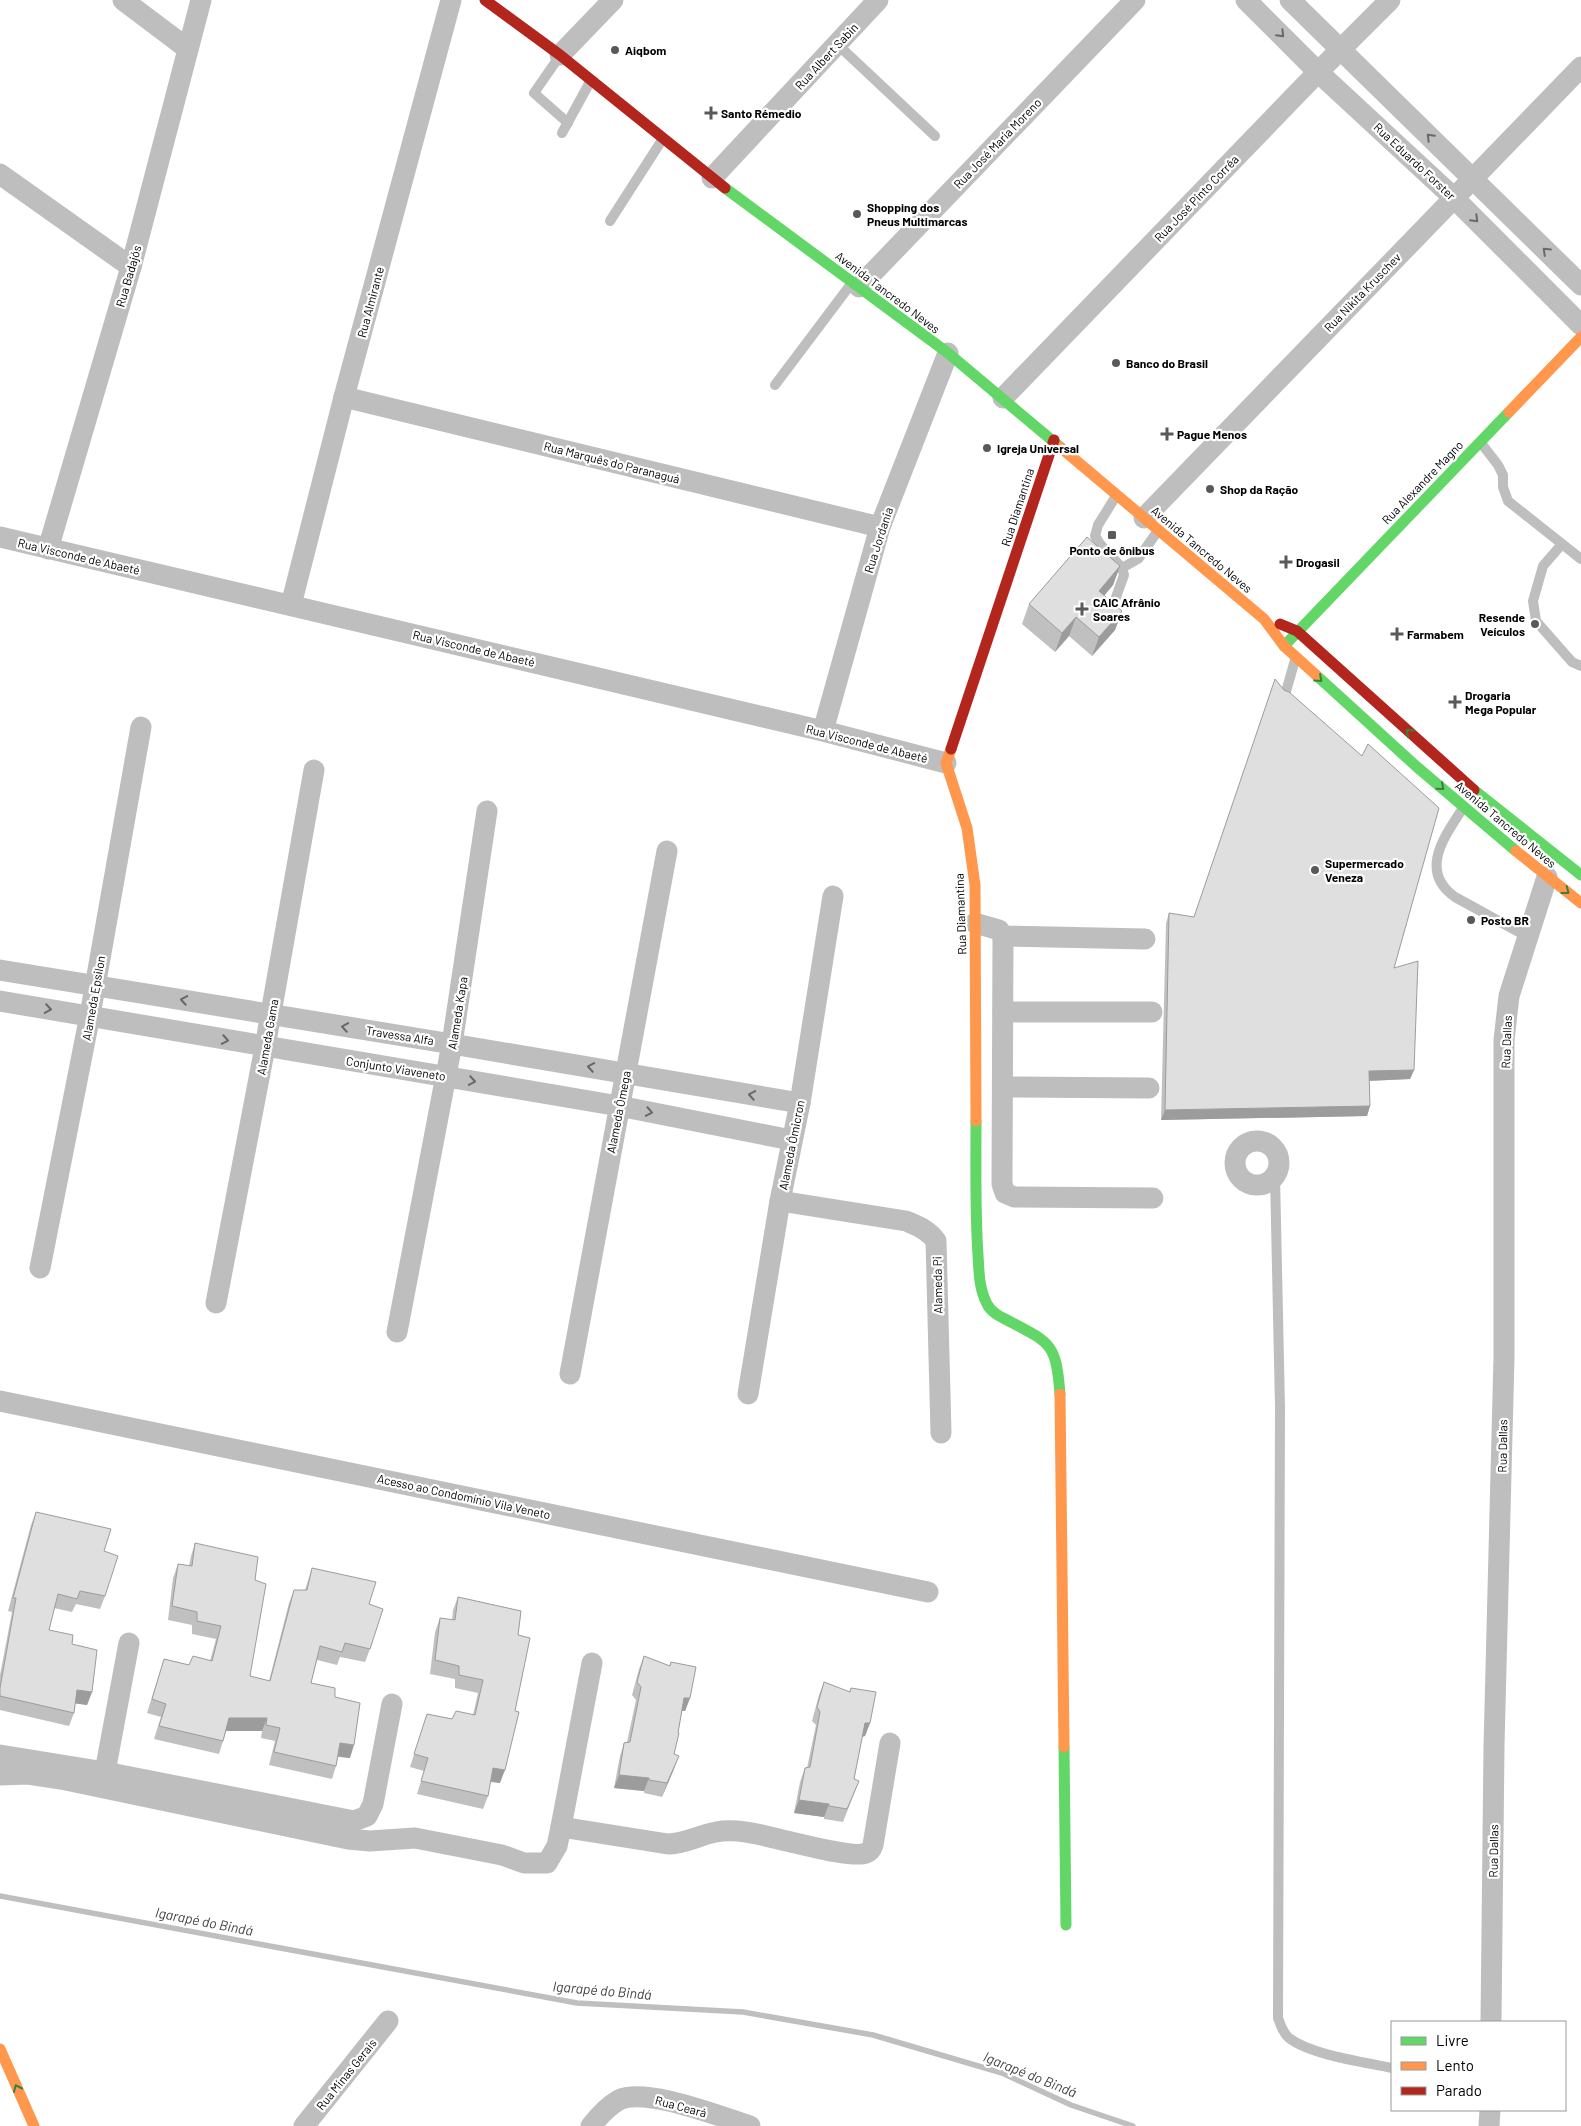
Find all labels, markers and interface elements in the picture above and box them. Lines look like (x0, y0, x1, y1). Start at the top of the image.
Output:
street label: Rua Albert Sabin (792, 20, 860, 92)
one-way arrow (1275, 28, 1284, 37)
place label: Aiqbom (625, 43, 666, 57)
marker: Aiqbom (609, 44, 621, 56)
street label: Rua José Maria Moreno (950, 95, 1044, 191)
place label: Santo Rémedio (721, 106, 802, 120)
marker: Santo Rémedio (705, 107, 717, 119)
street label: Rua Eduardo Forster (1371, 120, 1459, 203)
one-way arrow (1427, 134, 1436, 143)
street label: Rua José Pinto Corrêa (1151, 152, 1241, 244)
place label: Shopping dos Pneus Multimarcas (867, 200, 967, 228)
marker: Shopping dos Pneus Multimarcas (851, 208, 863, 220)
one-way arrow (1469, 213, 1478, 222)
street label: Rua Badajós (112, 243, 144, 309)
street label: Avenida Tancredo Neves (833, 248, 943, 336)
one-way arrow (1543, 248, 1552, 257)
street label: Rua Nikita Kruschev (1321, 250, 1403, 334)
street label: Rua Almirante (354, 265, 386, 339)
place label: Banco do Brasil (1126, 356, 1208, 370)
marker: Banco do Brasil (1110, 357, 1122, 369)
place label: Pague Menos (1177, 427, 1247, 441)
marker: Pague Menos (1161, 428, 1173, 440)
street label: Rua Alexandre Magno (1379, 437, 1465, 527)
street label: Rua Marquês do Paranaguá (543, 438, 681, 486)
place label: Igreja Universal (997, 441, 1079, 455)
marker: Igreja Universal (981, 442, 993, 454)
street label: Rua Diamantina (998, 466, 1036, 548)
place label: Shop da Ração (1220, 482, 1299, 496)
marker: Shop da Ração (1204, 483, 1216, 495)
street label: Avenida Tancredo Neves (1149, 503, 1255, 595)
street label: Rua Jordania (861, 505, 895, 575)
marker: Ponto de ônibus (1106, 529, 1118, 541)
street label: Rua Visconde de Abaeté (17, 535, 141, 577)
place label: Ponto de ônibus (1070, 543, 1154, 557)
place label: Drogasil (1296, 555, 1340, 569)
marker: Drogasil (1280, 556, 1292, 568)
place label: CAIC Afrânio Soares (1093, 595, 1161, 623)
marker: CAIC Afrânio Soares (1075, 602, 1089, 616)
place label: Resende Veículos (1479, 610, 1525, 638)
marker: Resende Veículos (1529, 618, 1541, 630)
street label: Rua Visconde de Abaeté (412, 627, 536, 669)
place label: Farmabem (1407, 627, 1464, 641)
marker: Farmabem (1391, 628, 1403, 640)
one-way arrow (1314, 674, 1323, 683)
place label: Drogaria Mega Popular (1465, 688, 1537, 716)
marker: Drogaria Mega Popular (1449, 696, 1461, 708)
street label: Rua Visconde de Abaeté (805, 721, 929, 765)
one-way arrow (1405, 729, 1414, 738)
street label: Avenida Tancredo Neves (1453, 778, 1559, 870)
one-way arrow (1435, 782, 1444, 790)
place label: Supermercado Veneza (1325, 856, 1404, 884)
marker: Supermercado Veneza (1309, 864, 1321, 876)
street label: Rua Diamantina (952, 873, 968, 955)
one-way arrow (1560, 885, 1570, 894)
place label: Posto BR (1481, 913, 1529, 927)
marker: Posto BR (1465, 914, 1477, 926)
street label: Alameda Epsilon (79, 954, 107, 1042)
street label: Alameda Kapa (444, 975, 470, 1051)
one-way arrow (180, 996, 189, 1006)
street label: Alameda Gama (253, 998, 281, 1076)
one-way arrow (44, 1003, 52, 1013)
street label: Rua Dallas (1498, 1015, 1514, 1069)
one-way arrow (340, 1022, 349, 1032)
street label: Travessa Alfa (365, 1023, 435, 1047)
one-way arrow (221, 1034, 230, 1044)
street label: Conjunto Viaveneto (345, 1053, 447, 1083)
one-way arrow (587, 1063, 596, 1073)
street label: Alameda Ômega (603, 1070, 633, 1154)
one-way arrow (468, 1075, 476, 1085)
one-way arrow (747, 1090, 756, 1100)
street label: Alameda Ômicron (775, 1099, 807, 1191)
one-way arrow (645, 1107, 654, 1117)
street label: Alameda Pi (929, 1256, 945, 1314)
street label: Rua Dallas (1495, 1419, 1509, 1473)
street label: Acesso ao Condomínio Vila Veneto (376, 1471, 552, 1521)
street label: Rua Dallas (1486, 1824, 1500, 1878)
water label: Igarapé do Bindá (154, 1903, 254, 1939)
water label: Igarapé do Bindá (552, 1977, 652, 2003)
legend (1391, 2021, 1566, 2111)
text: Livre (1436, 2031, 1469, 2049)
street label: Rua Minas Gerais (313, 2035, 379, 2113)
water label: Igarapé do Bindá (981, 2048, 1079, 2100)
text: Lento (1436, 2056, 1474, 2074)
text: Parado (1436, 2081, 1482, 2099)
one-way arrow (13, 2084, 24, 2093)
street label: Rua Ceará (654, 2092, 708, 2120)

